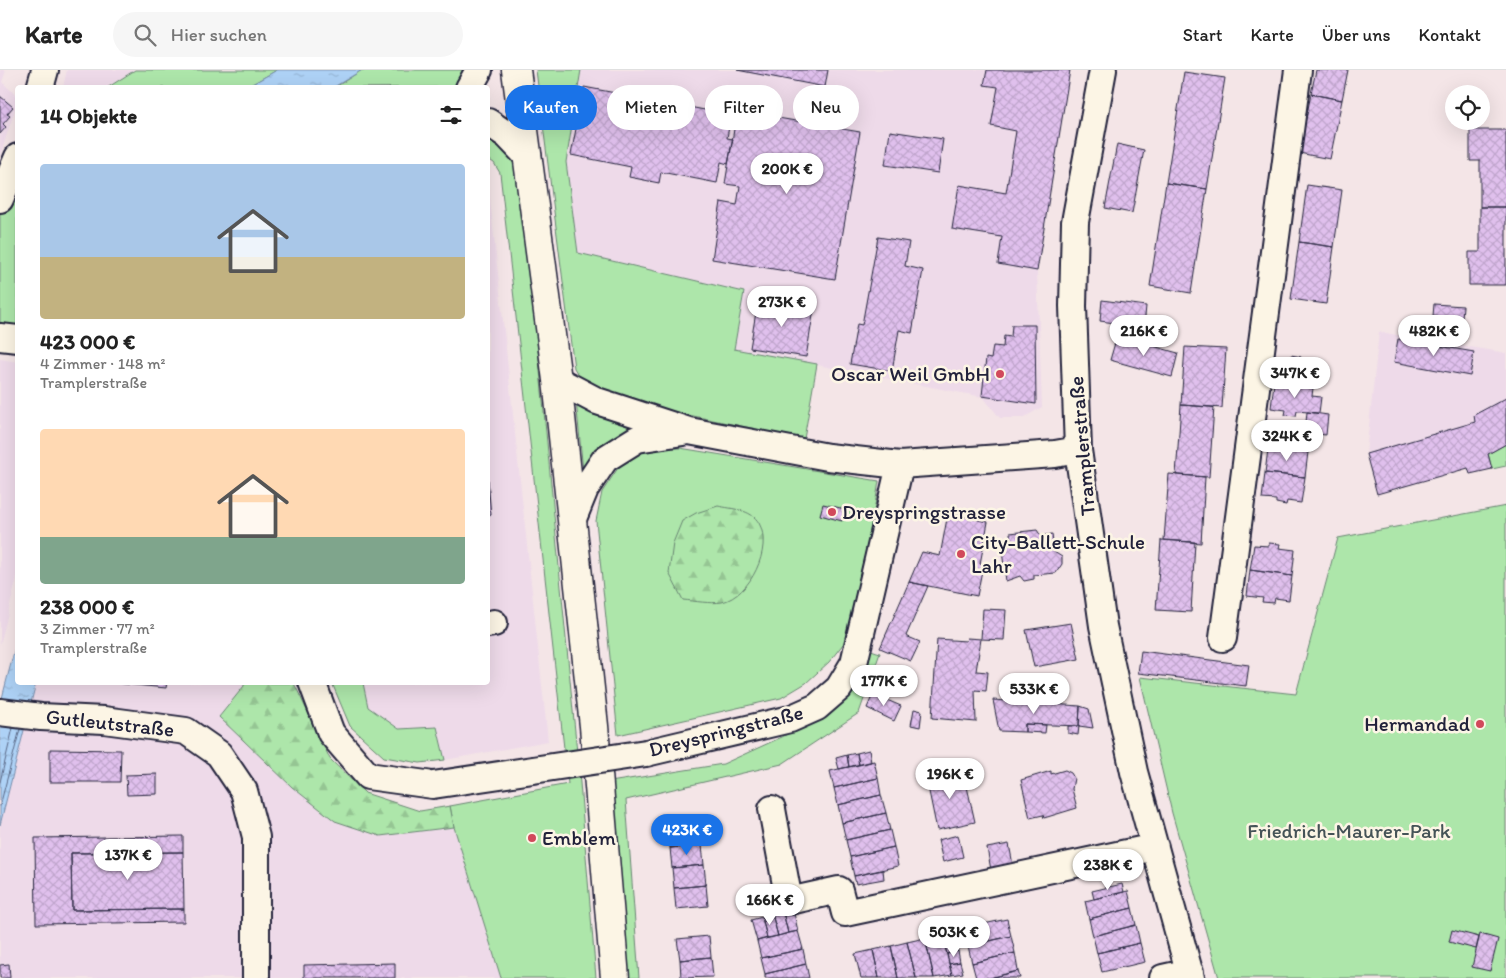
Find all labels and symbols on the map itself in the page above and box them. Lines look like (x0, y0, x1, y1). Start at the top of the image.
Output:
pin: 200K € (746, 152, 828, 195)
pin: 273K € (741, 286, 823, 328)
pin: 216K € (1103, 314, 1185, 357)
pin: 482K € (1393, 314, 1475, 357)
pin: 347K € (1254, 356, 1336, 399)
place label: Oscar Weil GmbH (831, 361, 990, 386)
marker: Oscar Weil GmbH (994, 368, 1006, 380)
street label: Tramplerstraße (1063, 375, 1100, 517)
pin: 324K € (1246, 420, 1328, 462)
place label: Dreyspringstrasse (842, 499, 1006, 524)
marker: Dreyspringstrasse (826, 506, 838, 518)
place label: City-Ballett-Schule Lahr (971, 529, 1145, 578)
marker: City-Ballett-Schule Lahr (955, 548, 967, 560)
pin: 177K € (843, 664, 925, 707)
pin: 533K € (993, 672, 1075, 715)
street label: Dreyspringstraße (646, 699, 806, 762)
street label: Gutleutstraße (45, 703, 175, 742)
place label: Hermandad (1364, 711, 1470, 736)
marker: Hermandad (1474, 718, 1486, 730)
pin: 196K € (909, 758, 991, 800)
pin: 423K € (646, 814, 728, 856)
park label: Friedrich-Maurer-Park (1247, 818, 1451, 843)
place label: Emblem (542, 825, 616, 850)
marker: Emblem (526, 832, 538, 844)
pin: 137K € (87, 838, 169, 881)
pin: 238K € (1067, 848, 1149, 891)
pin: 166K € (729, 884, 811, 926)
pin: 503K € (913, 916, 995, 958)

